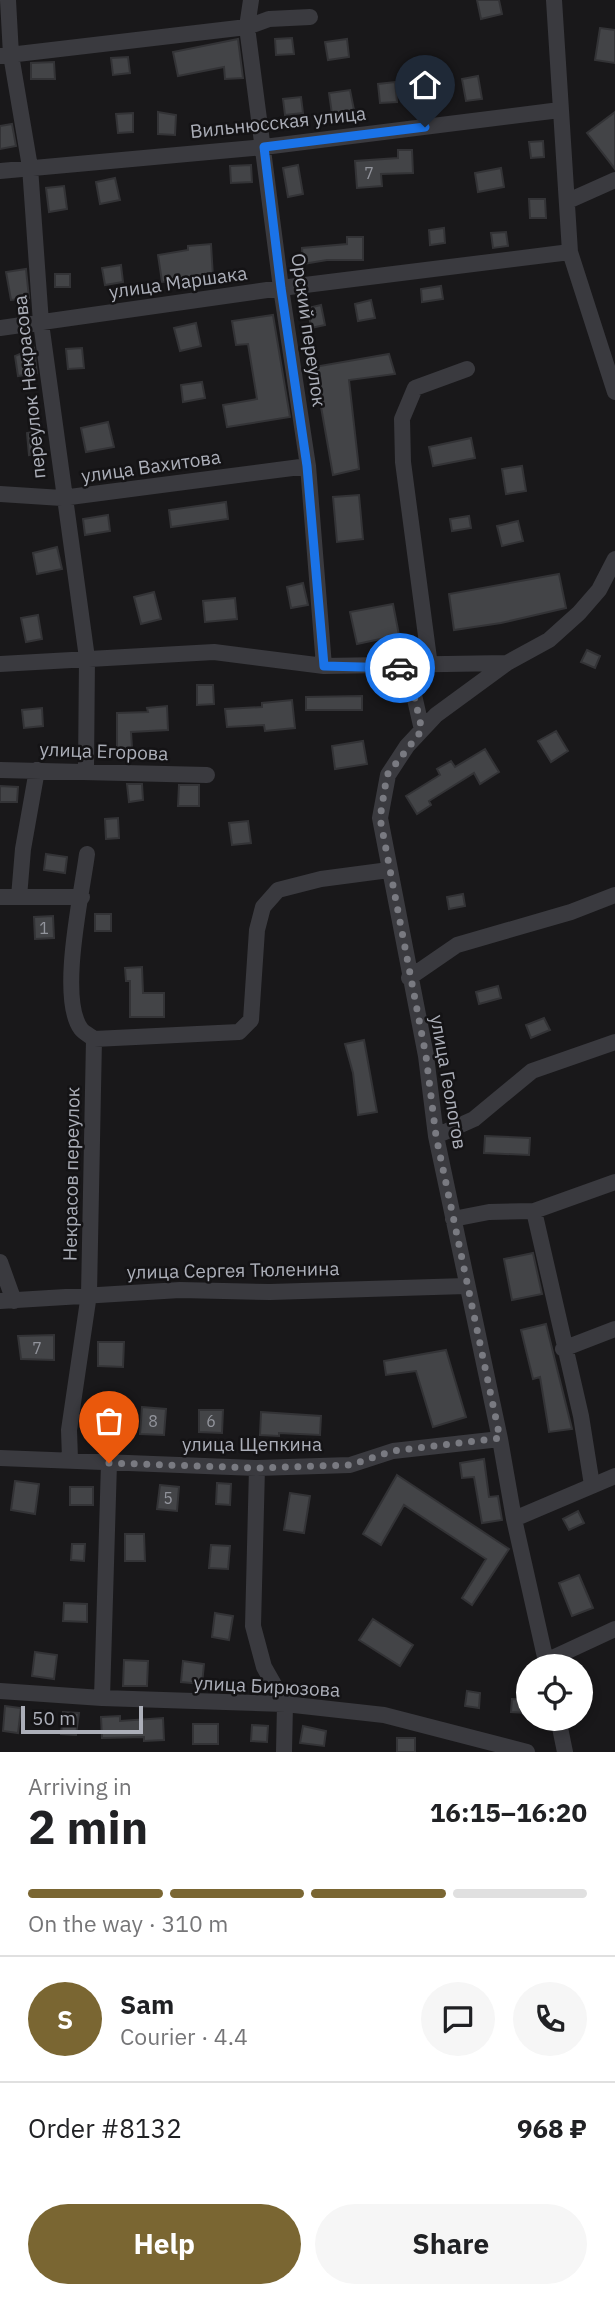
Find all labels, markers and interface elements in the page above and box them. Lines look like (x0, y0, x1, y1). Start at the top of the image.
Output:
pin (395, 55, 455, 127)
icon: home (406, 66, 444, 104)
street label: Вильнюсская улица (189, 101, 367, 143)
house number: 7 (364, 163, 374, 183)
street label: Орский переулок (286, 252, 332, 408)
street label: улица Маршака (107, 260, 249, 304)
street label: переулок Некрасова (7, 294, 51, 480)
street label: улица Вахитова (80, 444, 222, 488)
courier (365, 633, 435, 703)
icon: car (381, 649, 419, 687)
street label: улица Егорова (39, 737, 169, 765)
house number: 1 (39, 918, 49, 938)
street label: улица Геологов (425, 1013, 473, 1151)
street label: Некрасов переулок (57, 1087, 85, 1261)
street label: улица Сергея Тюленина (126, 1256, 340, 1284)
house number: 7 (32, 1338, 42, 1358)
pin (79, 1391, 139, 1463)
icon: bag (90, 1402, 128, 1440)
house number: 8 (148, 1411, 158, 1431)
house number: 6 (206, 1411, 216, 1431)
street label: улица Щепкина (182, 1432, 322, 1456)
house number: 5 (163, 1488, 173, 1508)
map controls (516, 1654, 593, 1731)
button: locate (516, 1654, 593, 1731)
street label: улица Бирюзова (193, 1670, 341, 1702)
scale bar (21, 1703, 144, 1735)
text: 50 m (32, 1706, 76, 1730)
text: Arriving in (28, 1771, 132, 1801)
text: 16:15–16:20 (430, 1795, 587, 1829)
text: 2 min (28, 1797, 148, 1857)
text: On the way · 310 m (28, 1908, 228, 1938)
button: chat (421, 1982, 495, 2056)
button: phone (513, 1982, 587, 2056)
text: Sam (120, 1987, 174, 2021)
text: S (57, 2002, 73, 2036)
text: Courier · 4.4 (120, 2021, 248, 2051)
text: Order #8132 (28, 2111, 182, 2145)
text: 968 ₽ (517, 2111, 587, 2145)
button: Help (28, 2204, 301, 2284)
button: Share (315, 2204, 587, 2284)

